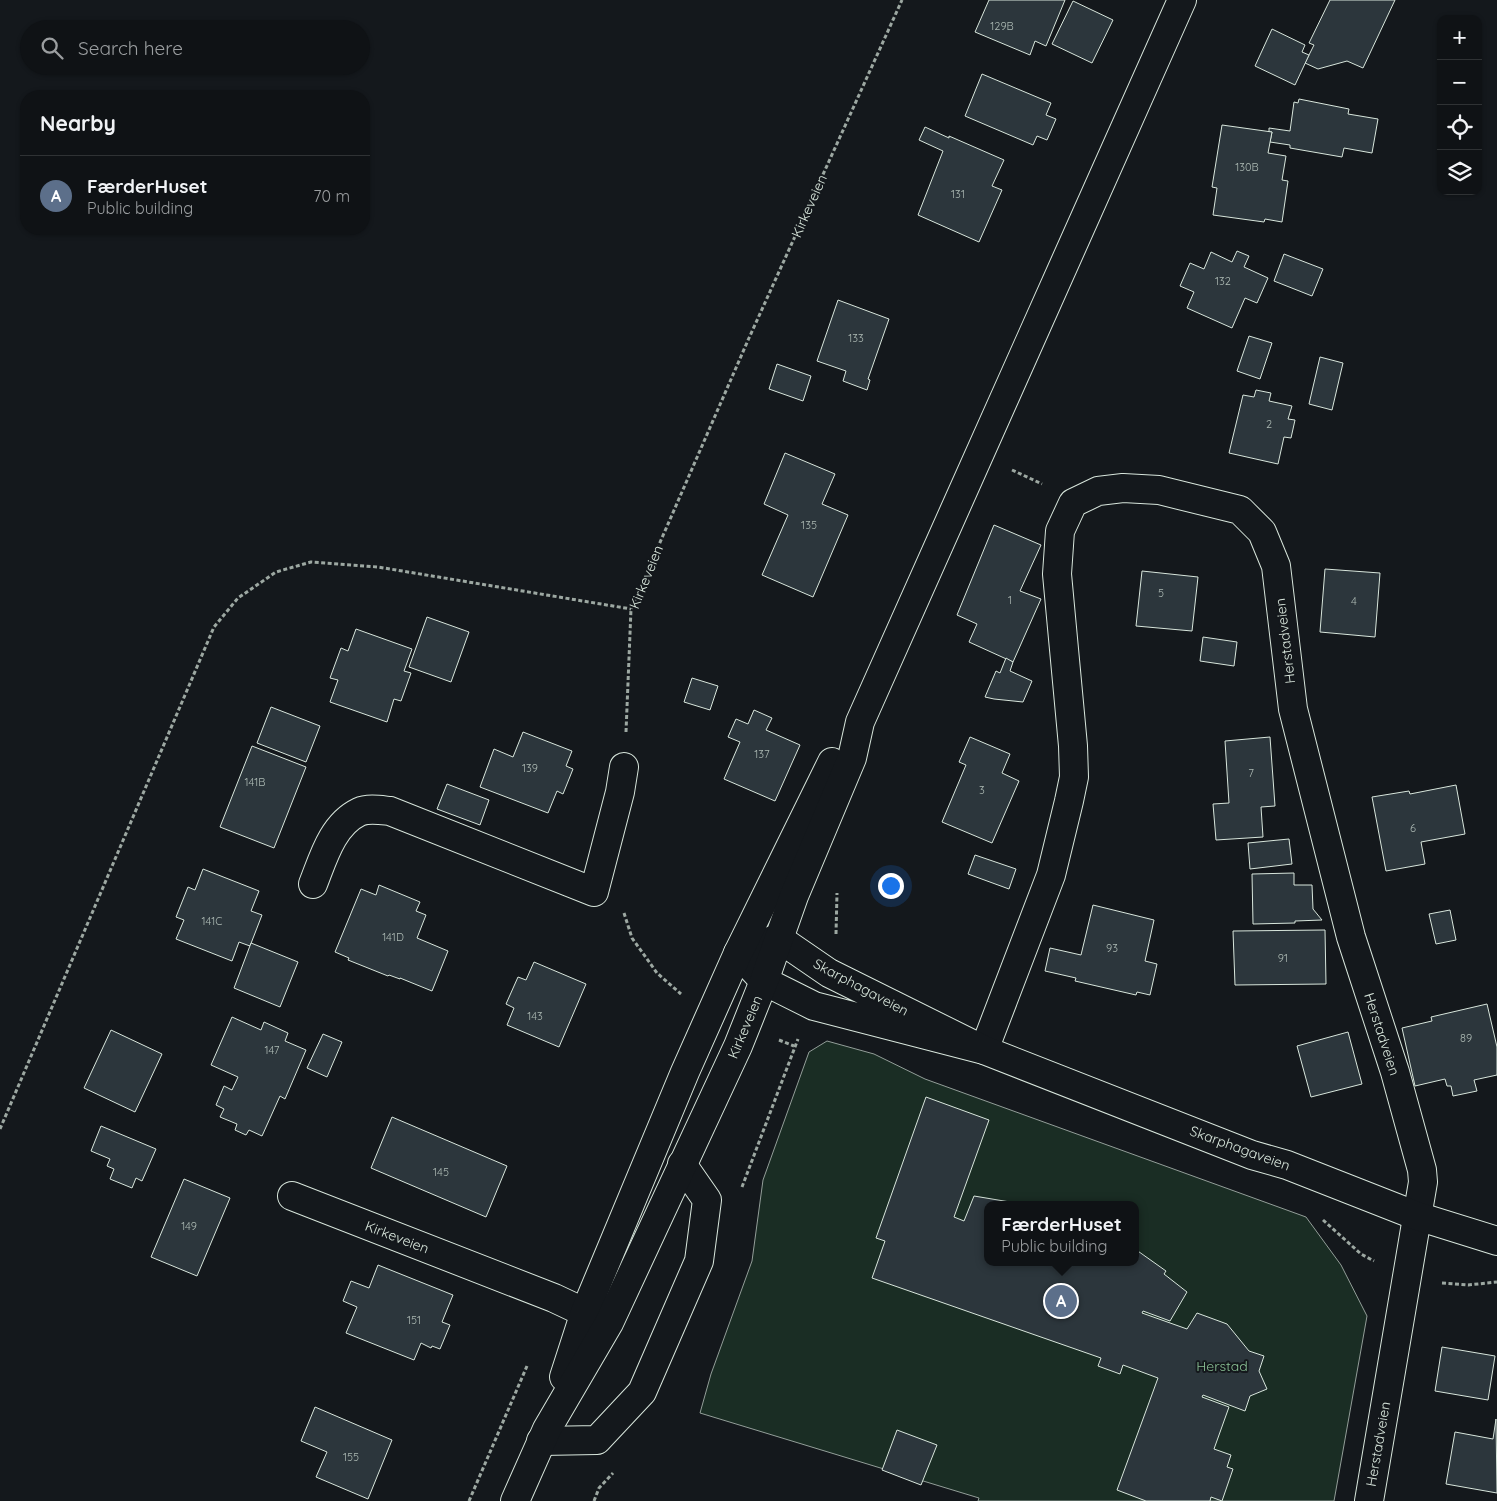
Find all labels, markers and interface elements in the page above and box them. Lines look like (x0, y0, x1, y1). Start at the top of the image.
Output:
map controls (1437, 15, 1482, 195)
button: + (1437, 15, 1482, 60)
house number: 129B (990, 19, 1014, 33)
search box (20, 20, 370, 75)
icon: search (38, 34, 66, 62)
text: Search here (78, 36, 183, 60)
button: − (1437, 60, 1482, 105)
button: locate (1437, 105, 1482, 150)
text: Nearby (40, 110, 116, 136)
button: layers (1437, 150, 1482, 195)
house number: 130B (1235, 160, 1259, 174)
street label: Kirkeveien (787, 172, 831, 240)
text: FærderHuset (87, 174, 207, 198)
text: A (51, 186, 61, 206)
text: 70 m (313, 186, 350, 206)
house number: 131 (951, 187, 965, 201)
text: Public building (87, 198, 193, 218)
house number: 132 (1215, 274, 1231, 288)
house number: 133 (848, 331, 864, 345)
house number: 2 (1266, 417, 1272, 431)
house number: 135 (801, 518, 817, 532)
street label: Kirkeveien (625, 543, 667, 611)
house number: 5 (1158, 586, 1164, 600)
house number: 1 (1008, 593, 1012, 607)
house number: 4 (1351, 594, 1357, 608)
street label: Herstadveien (1271, 597, 1299, 685)
house number: 137 (754, 747, 770, 761)
house number: 139 (522, 761, 538, 775)
house number: 7 (1248, 766, 1254, 780)
house number: 141B (245, 775, 265, 789)
house number: 3 (979, 783, 985, 797)
house number: 6 (1410, 821, 1416, 835)
your location (878, 873, 904, 899)
house number: 141C (202, 914, 222, 928)
house number: 141D (382, 930, 404, 944)
house number: 93 (1106, 941, 1118, 955)
house number: 91 (1278, 951, 1288, 965)
street label: Skarphagaveien (810, 954, 912, 1020)
street label: Herstadveien (1360, 990, 1404, 1078)
street label: Kirkeveien (724, 993, 766, 1061)
house number: 143 (527, 1009, 543, 1023)
house number: 89 (1460, 1031, 1472, 1045)
house number: 147 (264, 1043, 280, 1057)
street label: Skarphagaveien (1187, 1122, 1293, 1174)
house number: 145 (433, 1165, 449, 1179)
popup (984, 1201, 1139, 1266)
text: FærderHuset (1001, 1212, 1122, 1236)
street label: Kirkeveien (362, 1217, 432, 1257)
house number: 149 (181, 1219, 197, 1233)
text: Public building (1001, 1236, 1107, 1256)
pin: A (1045, 1282, 1077, 1320)
house number: 151 (407, 1313, 421, 1327)
park label: Herstad (1196, 1357, 1248, 1375)
street label: Herstadveien (1362, 1400, 1394, 1488)
house number: 155 (343, 1450, 359, 1464)

